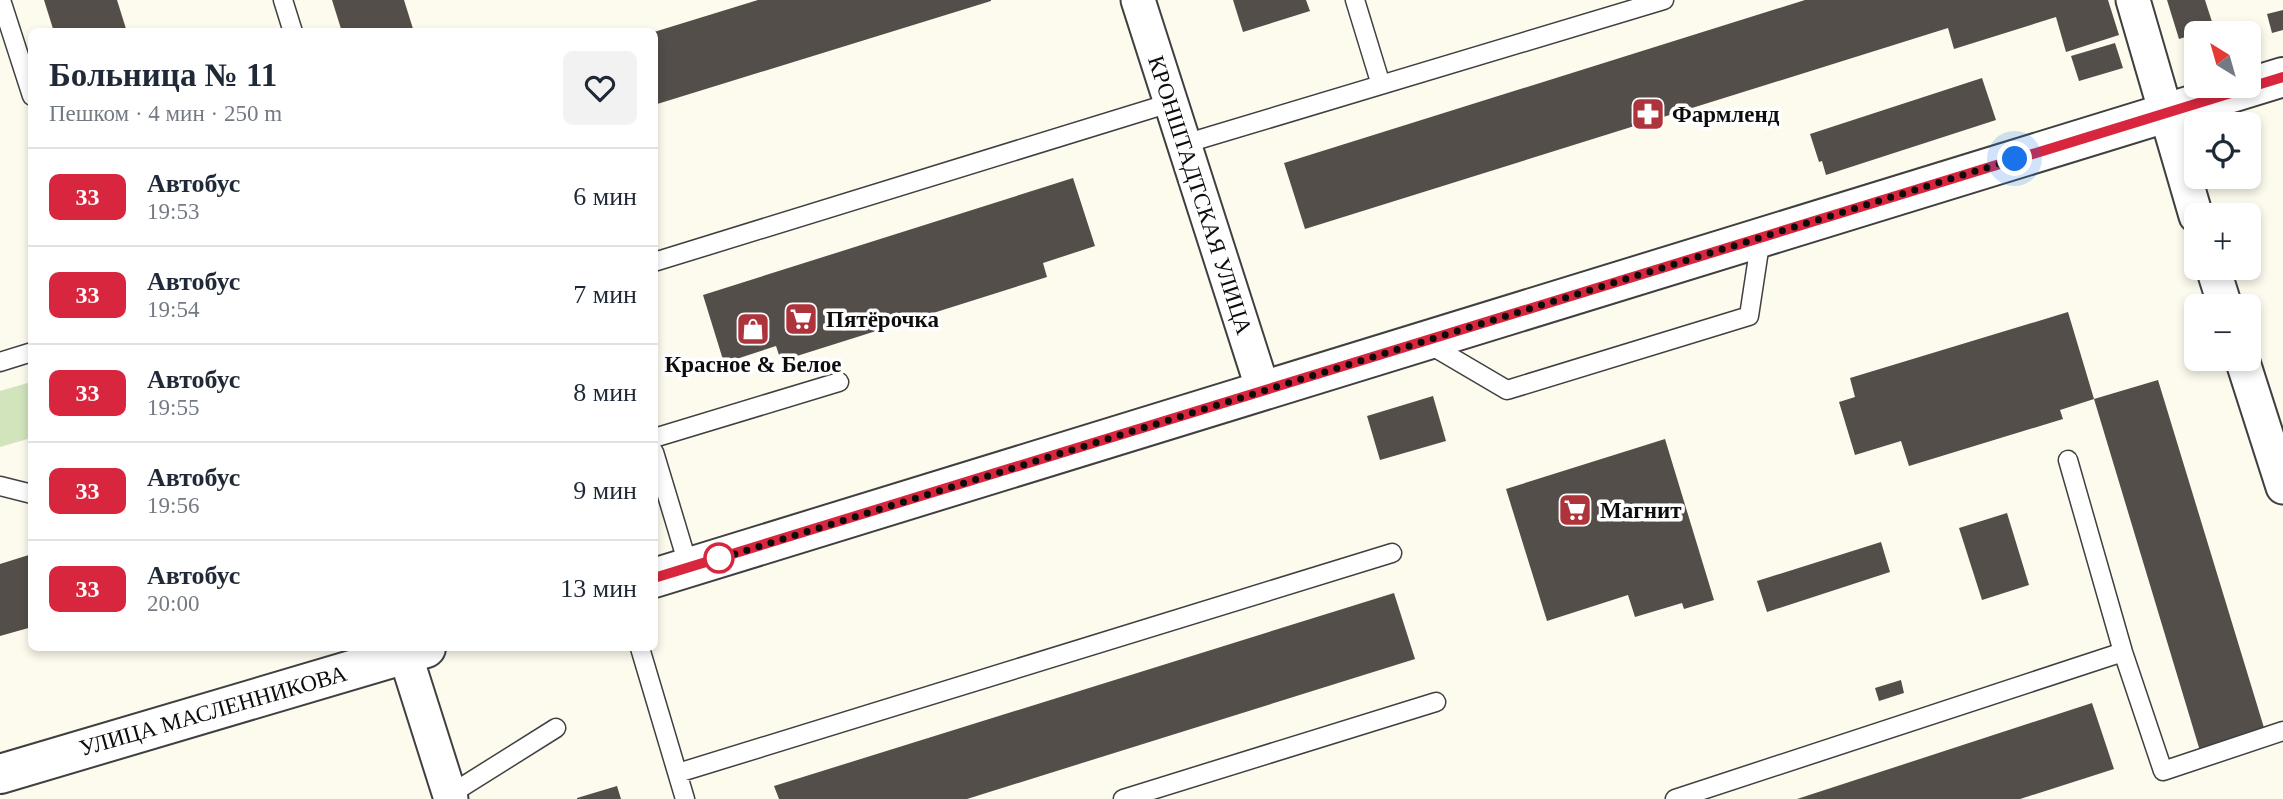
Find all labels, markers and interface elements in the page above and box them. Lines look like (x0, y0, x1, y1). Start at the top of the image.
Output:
north arrow (2184, 21, 2261, 98)
map controls (2184, 21, 2261, 371)
button: heart (563, 51, 637, 125)
street label: КРОНШТАДТСКАЯ УЛИЦА (1143, 52, 1257, 338)
text: Больница № 11 (49, 57, 277, 93)
pharmacy icon: Фармленд (1629, 95, 1667, 133)
text: Пешком · 4 мин · 250 m (49, 101, 282, 126)
place label: Фармленд (1672, 102, 1780, 127)
button: locate (2184, 112, 2261, 189)
your location (1997, 141, 2032, 176)
text: Автобус (147, 169, 240, 198)
text: 6 мин (573, 182, 637, 211)
text: 33 (76, 184, 100, 210)
text: 19:53 (147, 199, 199, 224)
button: + (2184, 203, 2261, 280)
text: Автобус (147, 267, 240, 296)
text: 7 мин (573, 280, 637, 309)
text: 33 (76, 282, 100, 308)
button: − (2184, 294, 2261, 371)
text: 19:54 (147, 297, 199, 322)
supermarket icon: Пятёрочка (782, 300, 820, 338)
place label: Пятёрочка (826, 307, 939, 332)
shop icon: Красное & Белое (734, 310, 772, 348)
place label: Красное & Белое (665, 352, 841, 377)
text: Автобус (147, 365, 240, 394)
text: 8 мин (573, 378, 637, 407)
text: 33 (76, 380, 100, 406)
text: 19:55 (147, 395, 199, 420)
text: Автобус (147, 463, 240, 492)
text: 9 мин (573, 476, 637, 505)
text: 33 (76, 478, 100, 504)
supermarket icon: Магнит (1556, 491, 1594, 529)
text: 19:56 (147, 493, 199, 518)
place label: Магнит (1600, 498, 1682, 523)
unlabelled marker (704, 543, 734, 573)
text: Автобус (147, 561, 240, 590)
text: 13 мин (560, 574, 637, 603)
text: 33 (76, 576, 100, 602)
text: 20:00 (147, 591, 199, 616)
street label: УЛИЦА МАСЛЕННИКОВА (76, 661, 350, 761)

